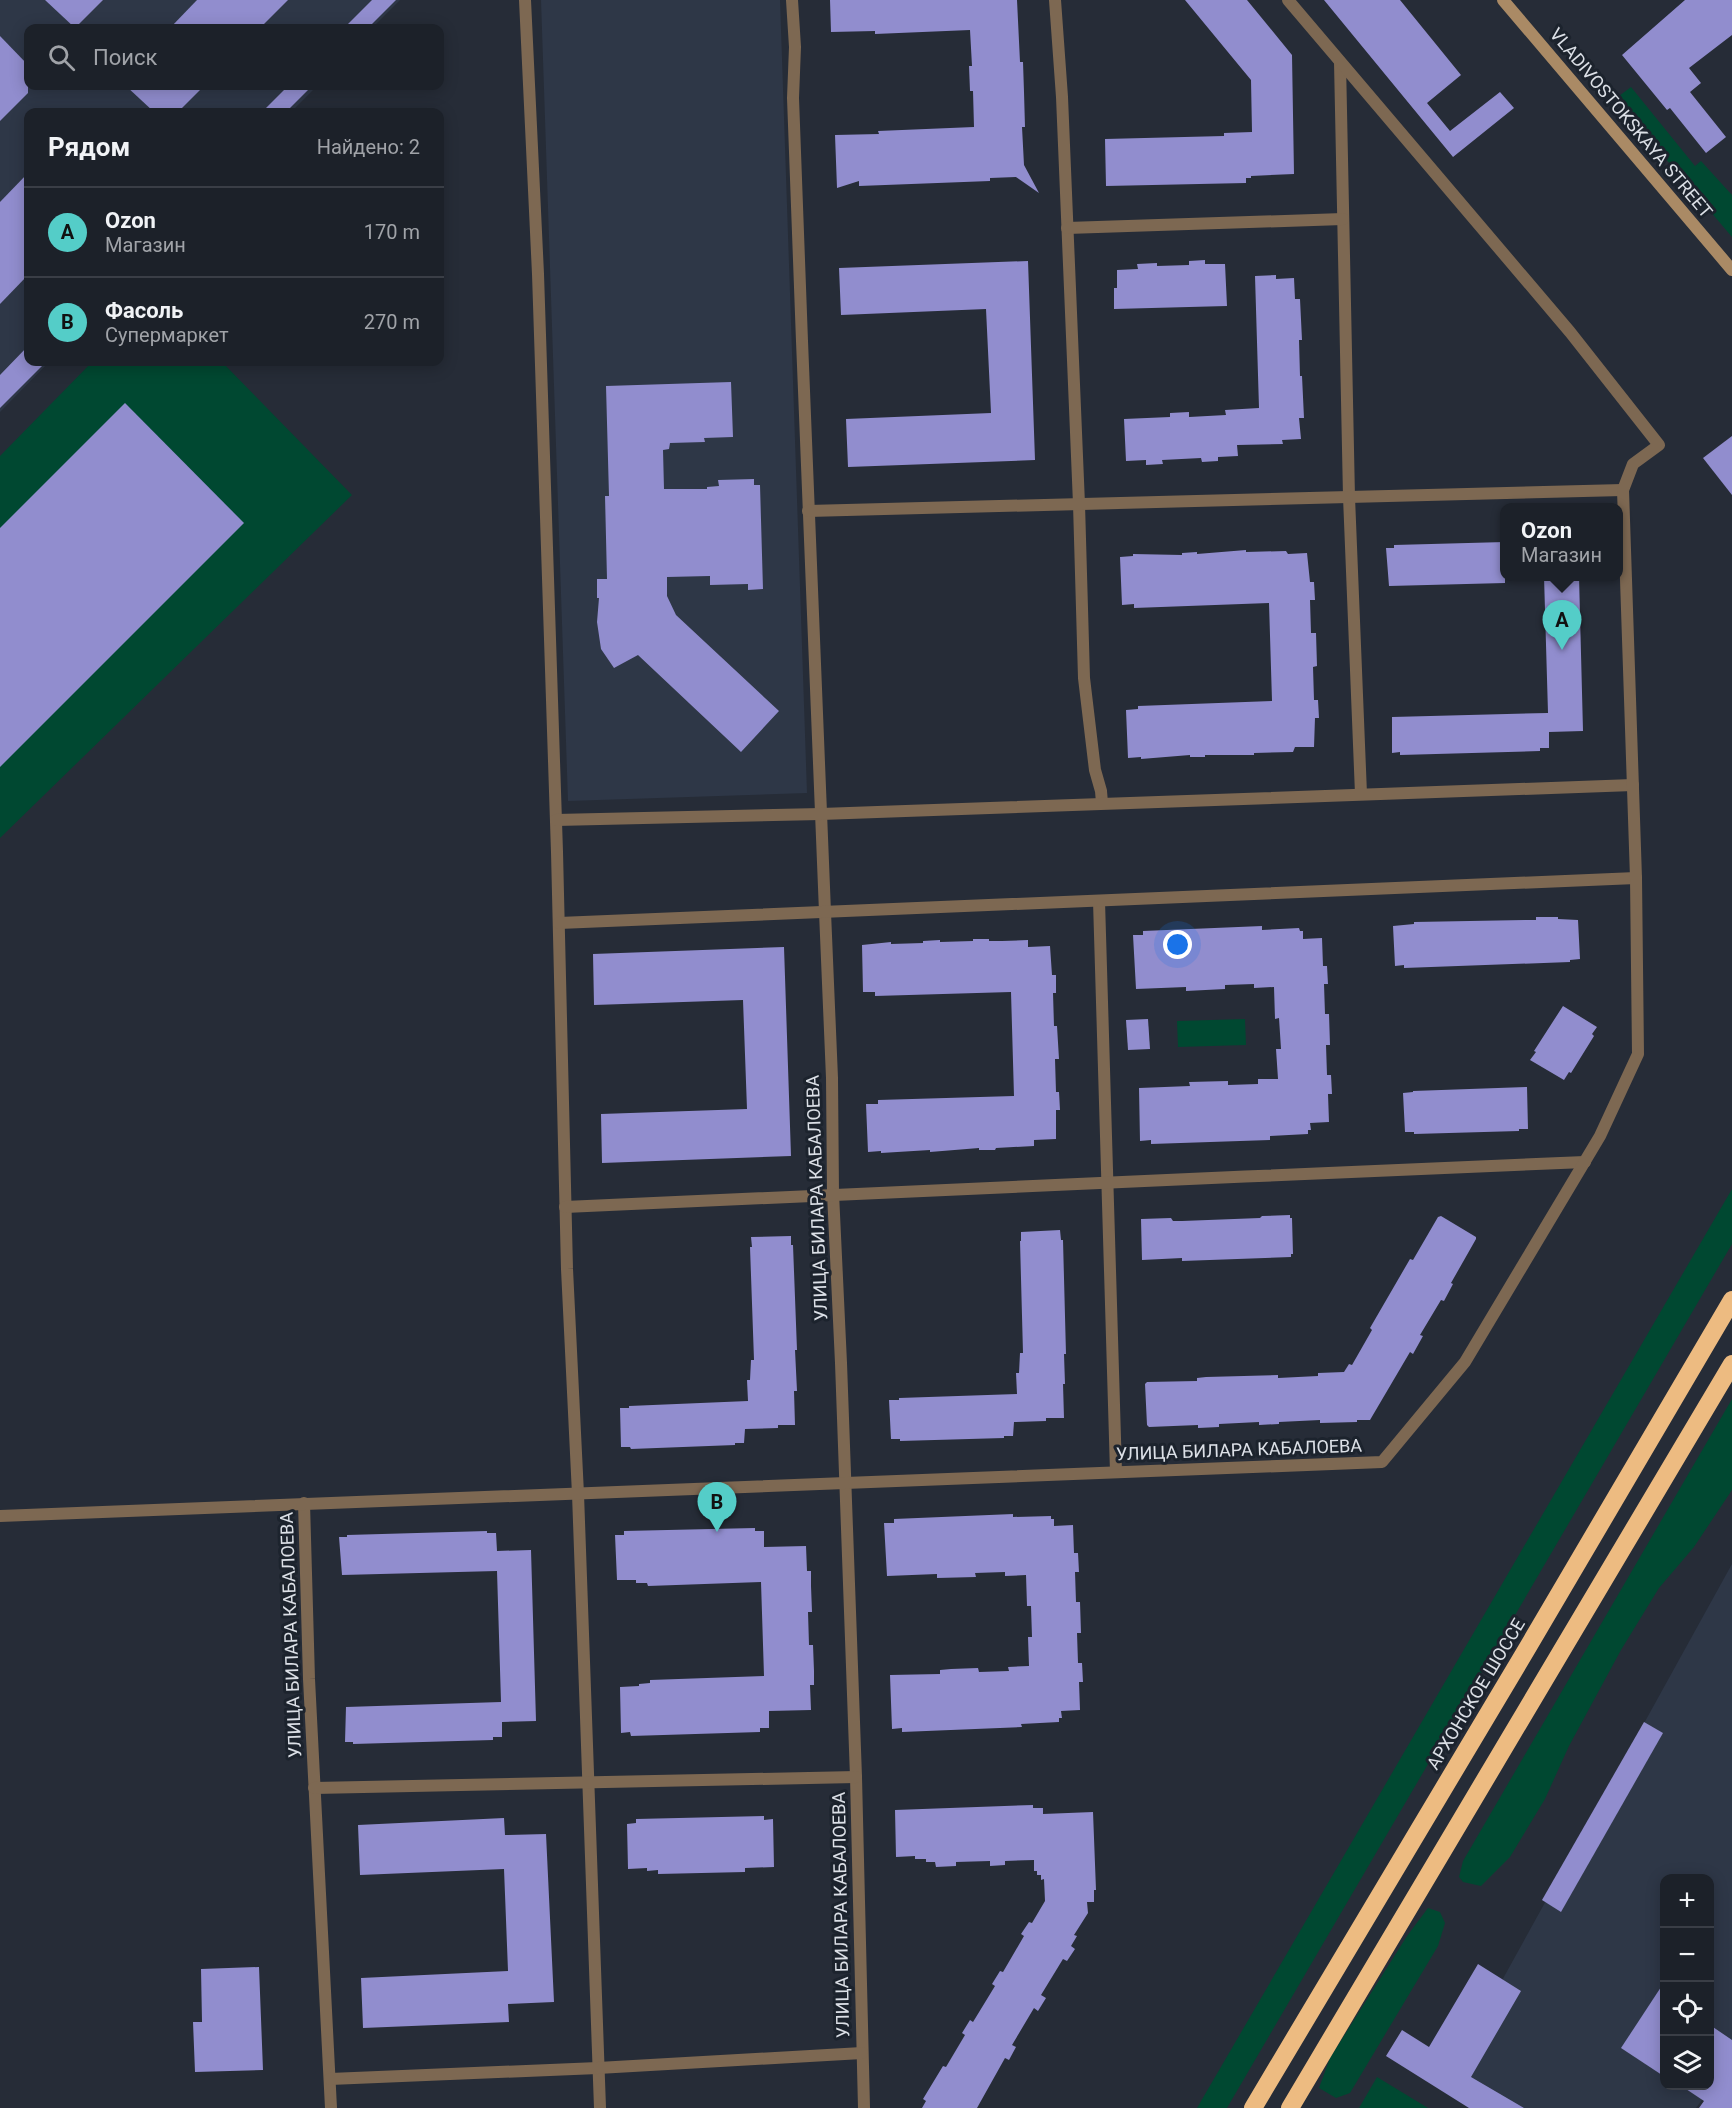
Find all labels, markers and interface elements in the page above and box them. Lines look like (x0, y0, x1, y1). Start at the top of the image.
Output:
street label: VLADIVOSTOKSKAYA STREET (1546, 23, 1717, 222)
search box (24, 24, 444, 90)
icon: search (45, 41, 78, 74)
text: Поиск (93, 45, 157, 70)
text: Рядом (48, 132, 130, 162)
text: Найдено: 2 (317, 135, 420, 159)
text: Ozon (105, 208, 156, 233)
text: A (61, 220, 74, 244)
text: 170 m (364, 220, 420, 244)
text: Магазин (105, 233, 186, 257)
text: Фасоль (105, 298, 183, 323)
text: B (61, 310, 74, 334)
text: 270 m (364, 310, 420, 334)
text: Супермаркет (105, 323, 229, 347)
popup (1500, 503, 1623, 581)
text: Ozon (1521, 518, 1572, 543)
text: Магазин (1521, 543, 1602, 567)
pin: A (1542, 600, 1582, 650)
your location (1163, 930, 1192, 959)
street label: УЛИЦА БИЛАРА КАБАЛОЕВА (802, 1074, 831, 1321)
street label: УЛИЦА БИЛАРА КАБАЛОЕВА (1116, 1435, 1363, 1464)
pin: B (698, 1482, 736, 1532)
street label: УЛИЦА БИЛАРА КАБАЛОЕВА (276, 1511, 305, 1758)
street label: АРХОНСКОЕ ШОССЕ (1422, 1615, 1529, 1773)
street label: УЛИЦА БИЛАРА КАБАЛОЕВА (828, 1792, 853, 2038)
map controls (1660, 1874, 1714, 2090)
button: + (1660, 1874, 1714, 1928)
button: − (1660, 1928, 1714, 1982)
button: locate (1660, 1982, 1714, 2036)
button: layers (1660, 2036, 1714, 2090)

